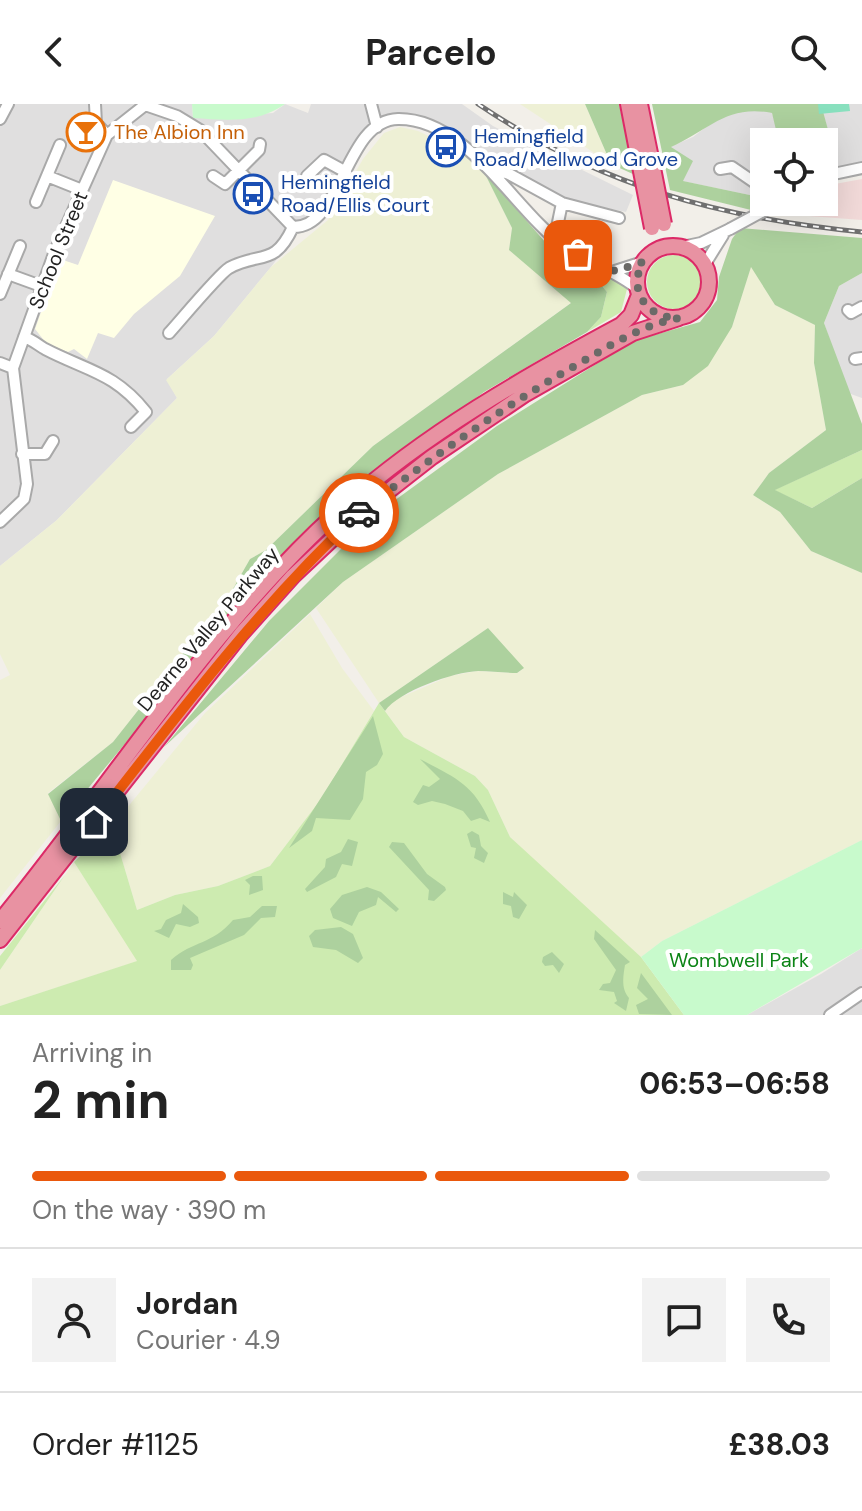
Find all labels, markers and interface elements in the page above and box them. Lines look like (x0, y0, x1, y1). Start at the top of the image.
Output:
text: Parcelo (365, 29, 497, 76)
icon: back (32, 30, 76, 74)
icon: search (786, 30, 830, 74)
bar icon: The Albion Inn (65, 111, 107, 153)
place label: The Albion Inn (114, 119, 245, 145)
place label: Hemingfield Road/Mellwood Grove (474, 123, 678, 172)
bus stop icon: Hemingfield Road/Mellwood Grove (425, 126, 467, 168)
map controls (750, 128, 838, 216)
button: locate (750, 128, 838, 216)
place label: Hemingfield Road/Ellis Court (281, 169, 430, 218)
bus stop icon: Hemingfield Road/Ellis Court (232, 173, 274, 215)
street label: School Street (23, 187, 93, 313)
pin (544, 220, 612, 288)
icon: bag (556, 232, 600, 276)
courier (319, 473, 399, 553)
icon: car (337, 491, 381, 535)
street label: Dearne Valley Parkway (131, 541, 285, 717)
pin (60, 788, 128, 856)
icon: home (72, 800, 116, 844)
park label: Wombwell Park (669, 947, 809, 973)
text: Arriving in (32, 1036, 152, 1070)
text: 06:53–06:58 (639, 1064, 830, 1103)
text: 2 min (32, 1066, 170, 1134)
text: On the way · 390 m (32, 1193, 266, 1227)
button: person (32, 1278, 116, 1362)
button: chat (642, 1278, 726, 1362)
button: phone (746, 1278, 830, 1362)
text: Jordan (136, 1284, 238, 1323)
text: Courier · 4.9 (136, 1323, 281, 1357)
text: Order #1125 (32, 1425, 199, 1464)
text: £38.03 (729, 1425, 830, 1464)

